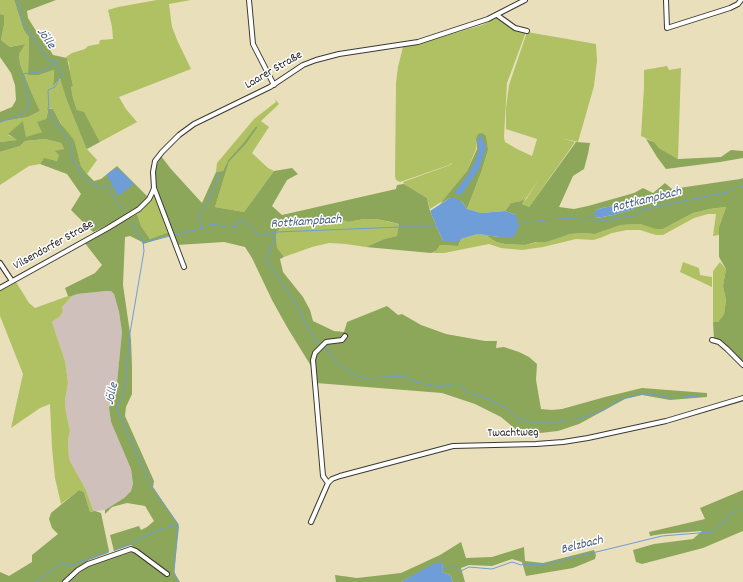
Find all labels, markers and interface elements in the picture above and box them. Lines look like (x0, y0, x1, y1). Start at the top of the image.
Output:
water label: Jölle (32, 25, 58, 53)
street label: Laarer Straße (243, 49, 305, 93)
water label: Rottkampbach (611, 185, 683, 217)
water label: Rottkampbach (270, 213, 342, 233)
street label: Vilsendorfer Straße (11, 218, 97, 274)
water label: Jölle (103, 381, 123, 407)
street label: Twachtweg (487, 426, 539, 442)
water label: Belzbach (559, 533, 605, 559)

